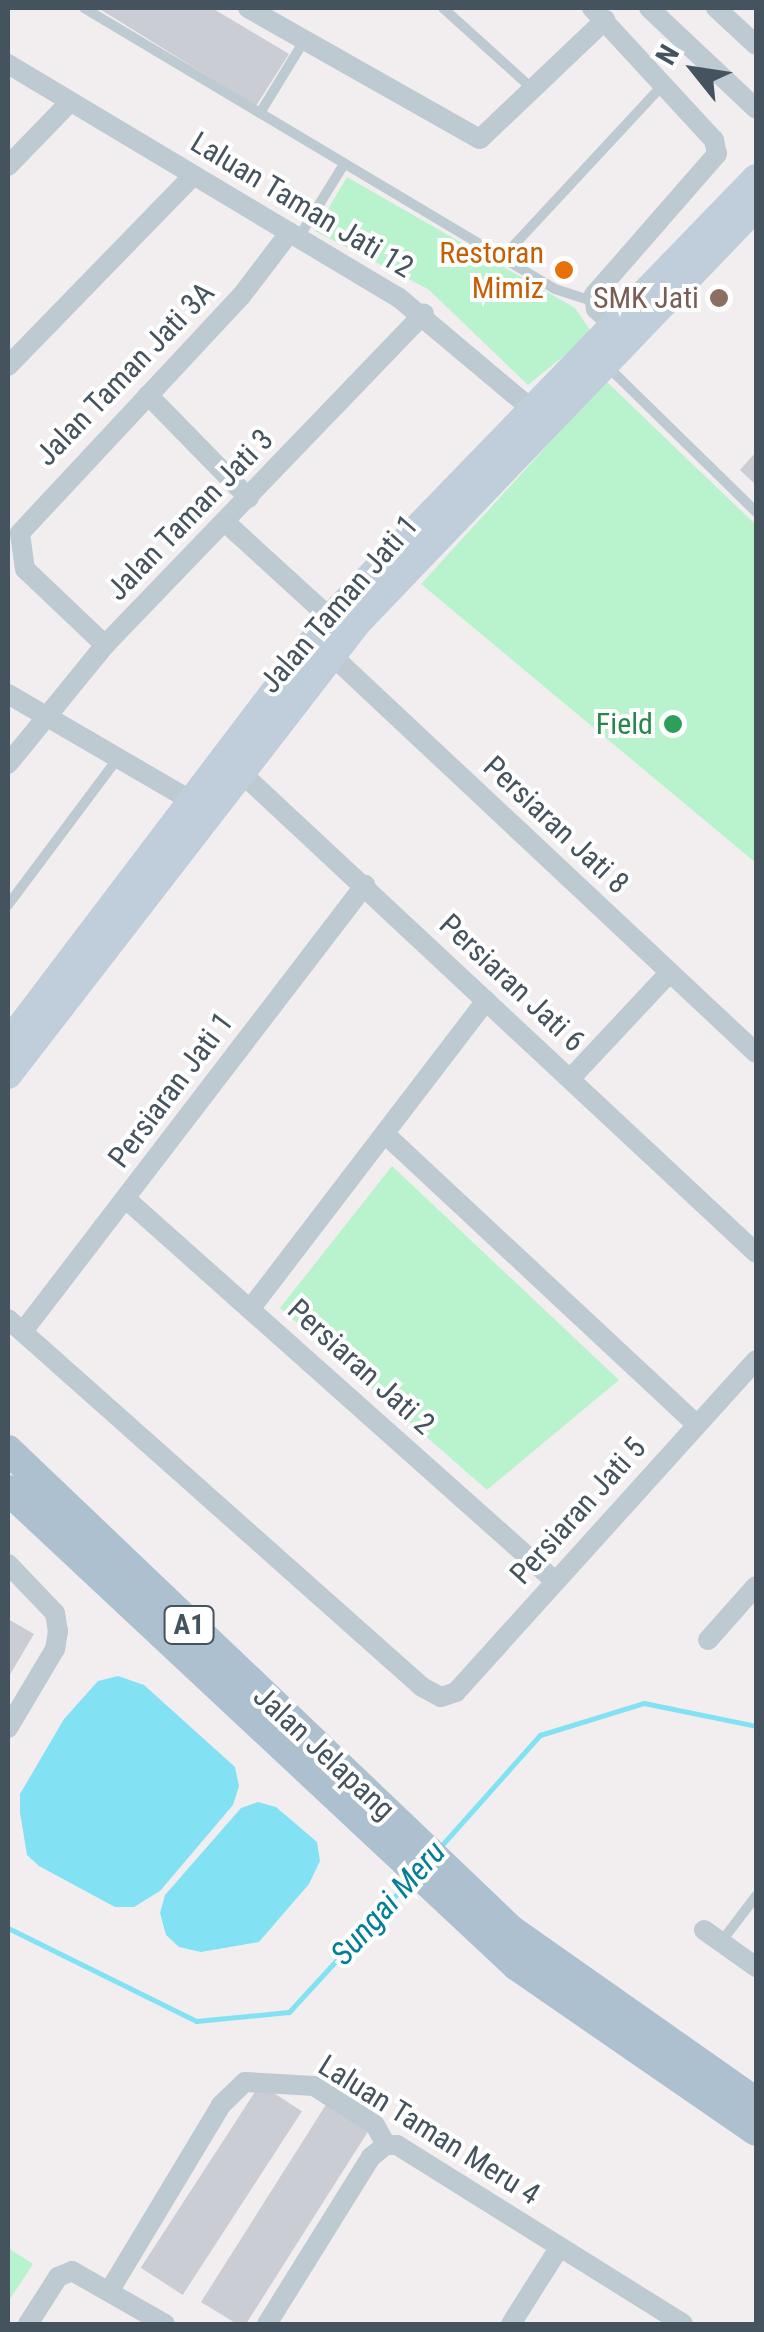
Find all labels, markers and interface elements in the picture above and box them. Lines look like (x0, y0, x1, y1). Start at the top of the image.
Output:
north arrow (644, 20, 744, 120)
text: N (649, 39, 686, 70)
street label: Laluan Taman Jati 12 (184, 124, 420, 286)
place label: Restoran Mimiz (439, 235, 544, 306)
marker: Restoran Mimiz (553, 259, 575, 281)
street label: Jalan Taman Jati 3A (28, 275, 222, 473)
place label: SMK Jati (593, 280, 699, 316)
marker: SMK Jati (708, 287, 730, 309)
street label: Jalan Taman Jati 3 (99, 422, 281, 608)
street label: Jalan Taman Jati 1 (252, 507, 426, 701)
place label: Field (596, 706, 653, 742)
marker: Field (662, 713, 684, 735)
street label: Persiaran Jati 8 (476, 749, 636, 901)
street label: Persiaran Jati 6 (432, 907, 592, 1059)
street label: Persiaran Jati 1 (101, 1005, 241, 1175)
street label: Persiaran Jati 2 (280, 1292, 442, 1442)
street label: Persiaran Jati 5 (503, 1430, 653, 1592)
road number: A1 (162, 1602, 216, 1648)
street label: Jalan Jelapang (246, 1679, 402, 1827)
water label: Sungai Meru (322, 1833, 454, 1973)
street label: Laluan Taman Meru 4 (312, 2047, 546, 2213)

